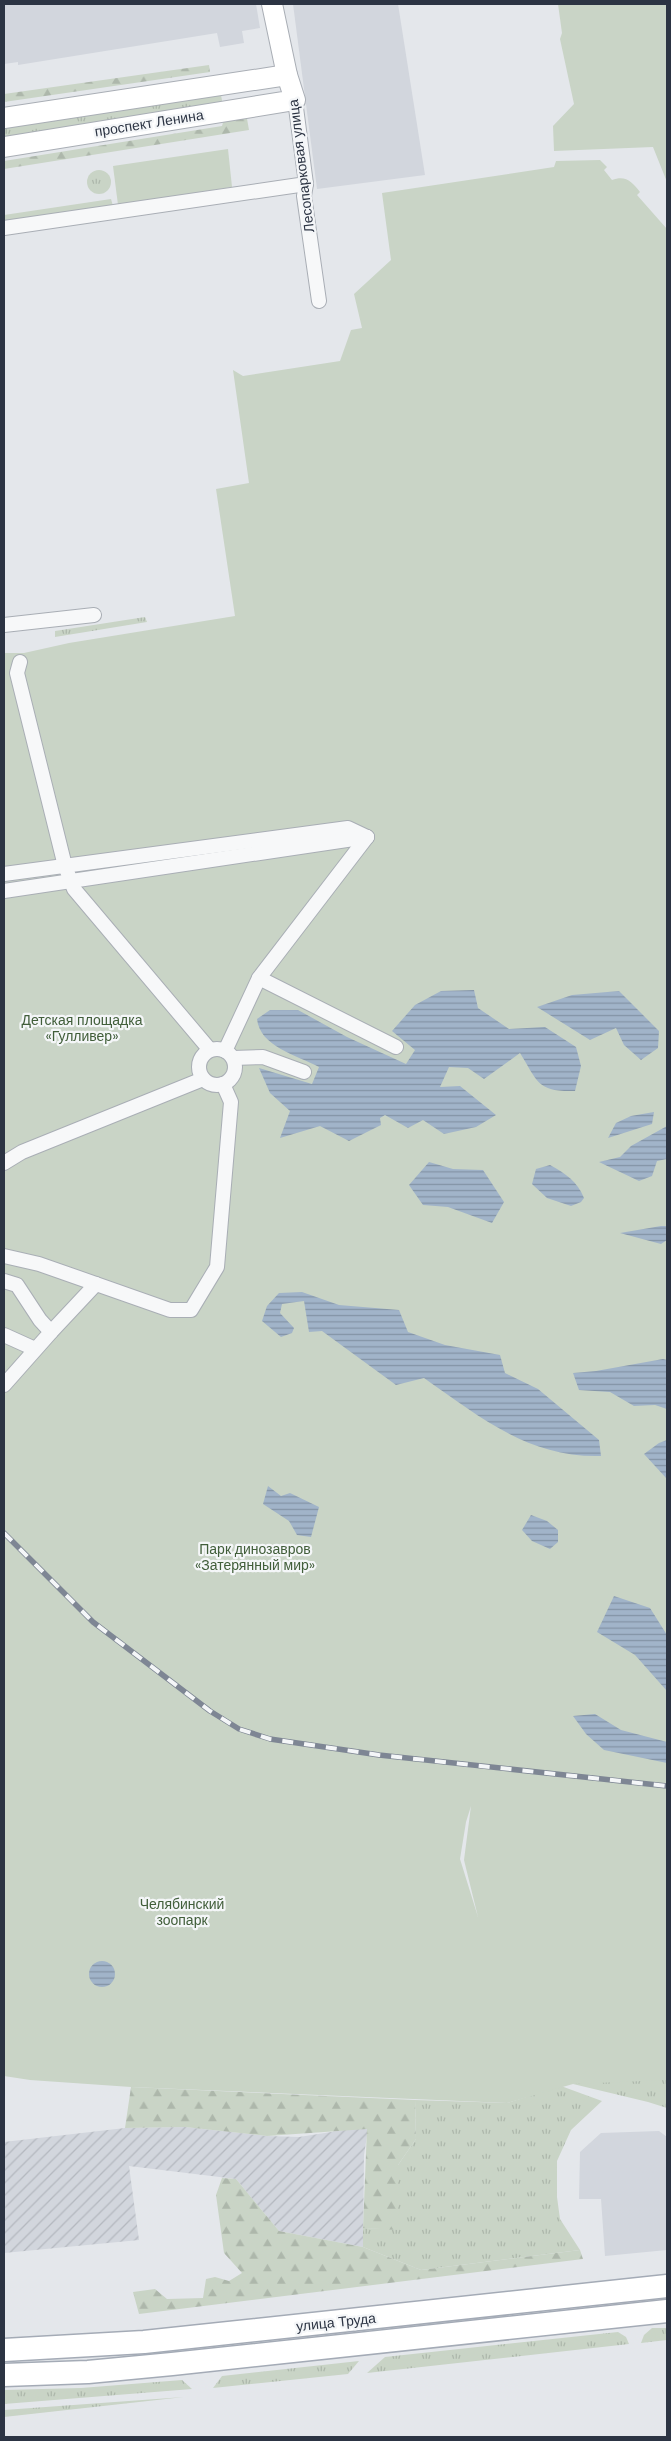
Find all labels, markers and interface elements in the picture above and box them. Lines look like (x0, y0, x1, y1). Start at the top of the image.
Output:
street label: Лесопарковая улица (284, 98, 318, 234)
street label: проспект Ленина (93, 105, 205, 140)
park label: Детская площадка «Гулливер» (22, 1011, 143, 1045)
park label: Парк динозавров «Затерянный мир» (195, 1540, 315, 1574)
park label: Челябинский зоопарк (140, 1895, 224, 1929)
street label: улица Труда (295, 2309, 377, 2335)

